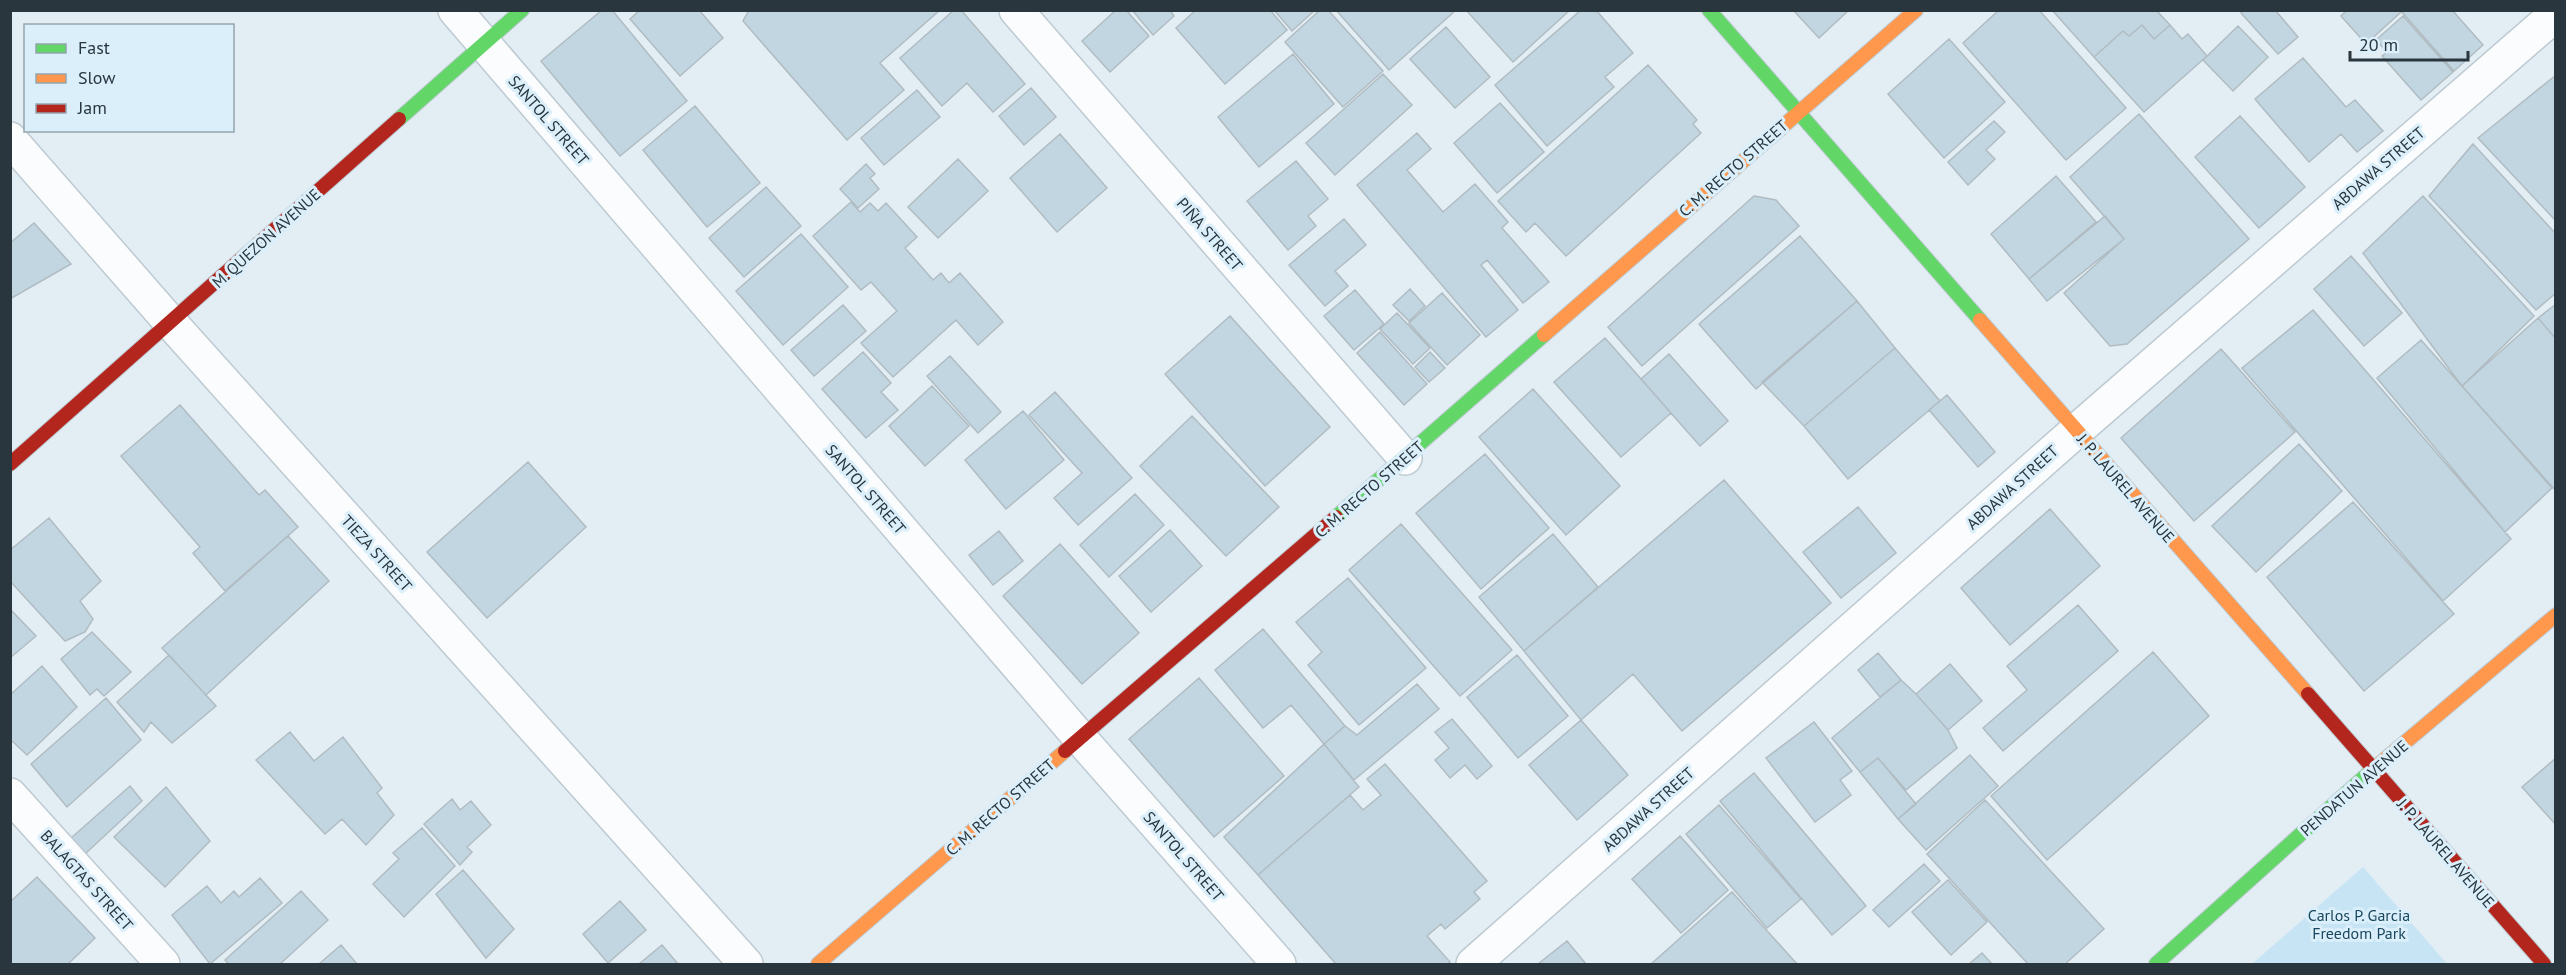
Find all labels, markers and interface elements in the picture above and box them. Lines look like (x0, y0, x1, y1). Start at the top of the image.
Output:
legend (24, 24, 234, 132)
scale bar (2350, 24, 2468, 62)
text: 20 m (2359, 33, 2398, 56)
text: Fast (78, 36, 110, 59)
text: Slow (78, 66, 116, 89)
street label: SANTOL STREET (505, 71, 594, 169)
text: Jam (77, 96, 107, 119)
street label: C. M. RECTO STREET (1674, 115, 1792, 221)
street label: ABDAWA STREET (2328, 122, 2429, 214)
street label: M. QUEZON AVENUE (208, 184, 324, 292)
street label: PIÑA STREET (1173, 193, 1247, 275)
street label: J. P. LAUREL AVENUE (2072, 429, 2179, 547)
street label: C. M. RECTO STREET (1310, 436, 1428, 542)
street label: SANTOL STREET (822, 440, 911, 538)
street label: ABDAWA STREET (1962, 441, 2062, 533)
street label: TIEZA STREET (337, 510, 417, 596)
street label: PENDATUN AVENUE (2296, 736, 2412, 840)
street label: C. M. RECTO STREET (941, 754, 1059, 860)
street label: ABDAWA STREET (1598, 763, 1698, 855)
street label: J. P. LAUREL AVENUE (2392, 794, 2499, 912)
street label: SANTOL STREET (1140, 807, 1229, 905)
street label: BALAGTAS STREET (37, 825, 138, 935)
park label: Carlos P. Garcia Freedom Park (2308, 905, 2410, 943)

